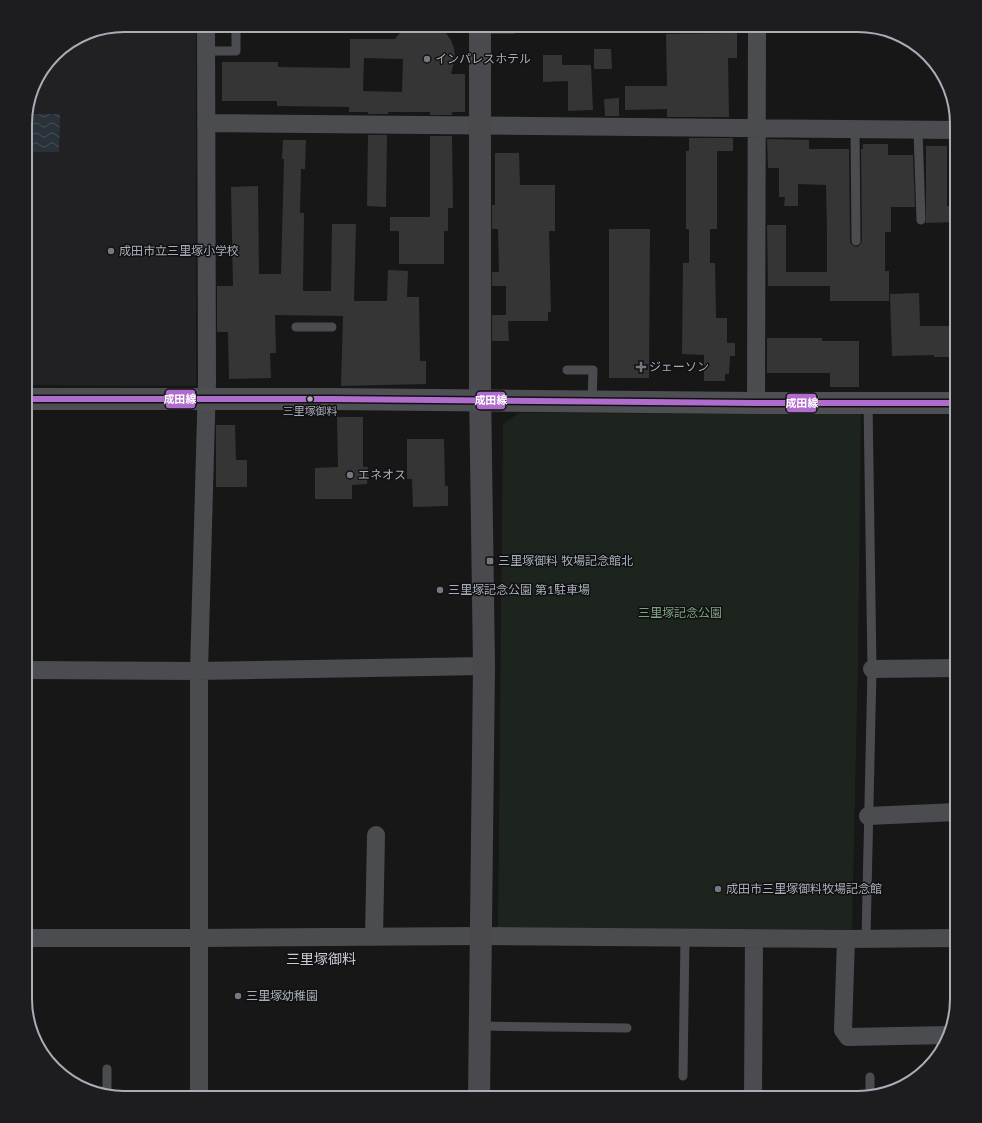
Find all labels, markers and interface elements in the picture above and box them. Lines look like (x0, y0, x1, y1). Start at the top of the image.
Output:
place label: インパレスホテル (435, 51, 531, 66)
marker: インパレスホテル (422, 54, 432, 64)
place label: 成田市立三里塚小学校 (119, 243, 239, 258)
marker: 成田市立三里塚小学校 (106, 246, 116, 256)
place label: ジェーソン (649, 359, 709, 374)
marker: ジェーソン (636, 362, 646, 372)
line badge: 成田線 (165, 389, 196, 409)
line badge: 成田線 (476, 391, 506, 410)
text: 成田線 (164, 392, 197, 405)
text: 成田線 (475, 393, 508, 406)
line badge: 成田線 (786, 393, 817, 413)
marker: 三里塚御料 (305, 394, 315, 404)
text: 成田線 (786, 396, 819, 409)
place label: 三里塚御料 (283, 404, 338, 417)
place label: エネオス (358, 467, 406, 482)
marker: エネオス (345, 470, 355, 480)
place label: 三里塚御料 牧場記念館北 (498, 553, 633, 568)
marker: 三里塚御料 牧場記念館北 (485, 556, 495, 566)
place label: 三里塚記念公園 第1駐車場 (448, 582, 590, 597)
marker: 三里塚記念公園 第1駐車場 (435, 585, 445, 595)
park label: 三里塚記念公園 (638, 605, 722, 620)
place label: 成田市三里塚御料牧場記念館 (726, 881, 882, 896)
marker: 成田市三里塚御料牧場記念館 (713, 884, 723, 894)
district label: 三里塚御料 (286, 950, 356, 967)
place label: 三里塚幼稚園 (246, 988, 318, 1003)
marker: 三里塚幼稚園 (233, 991, 243, 1001)

